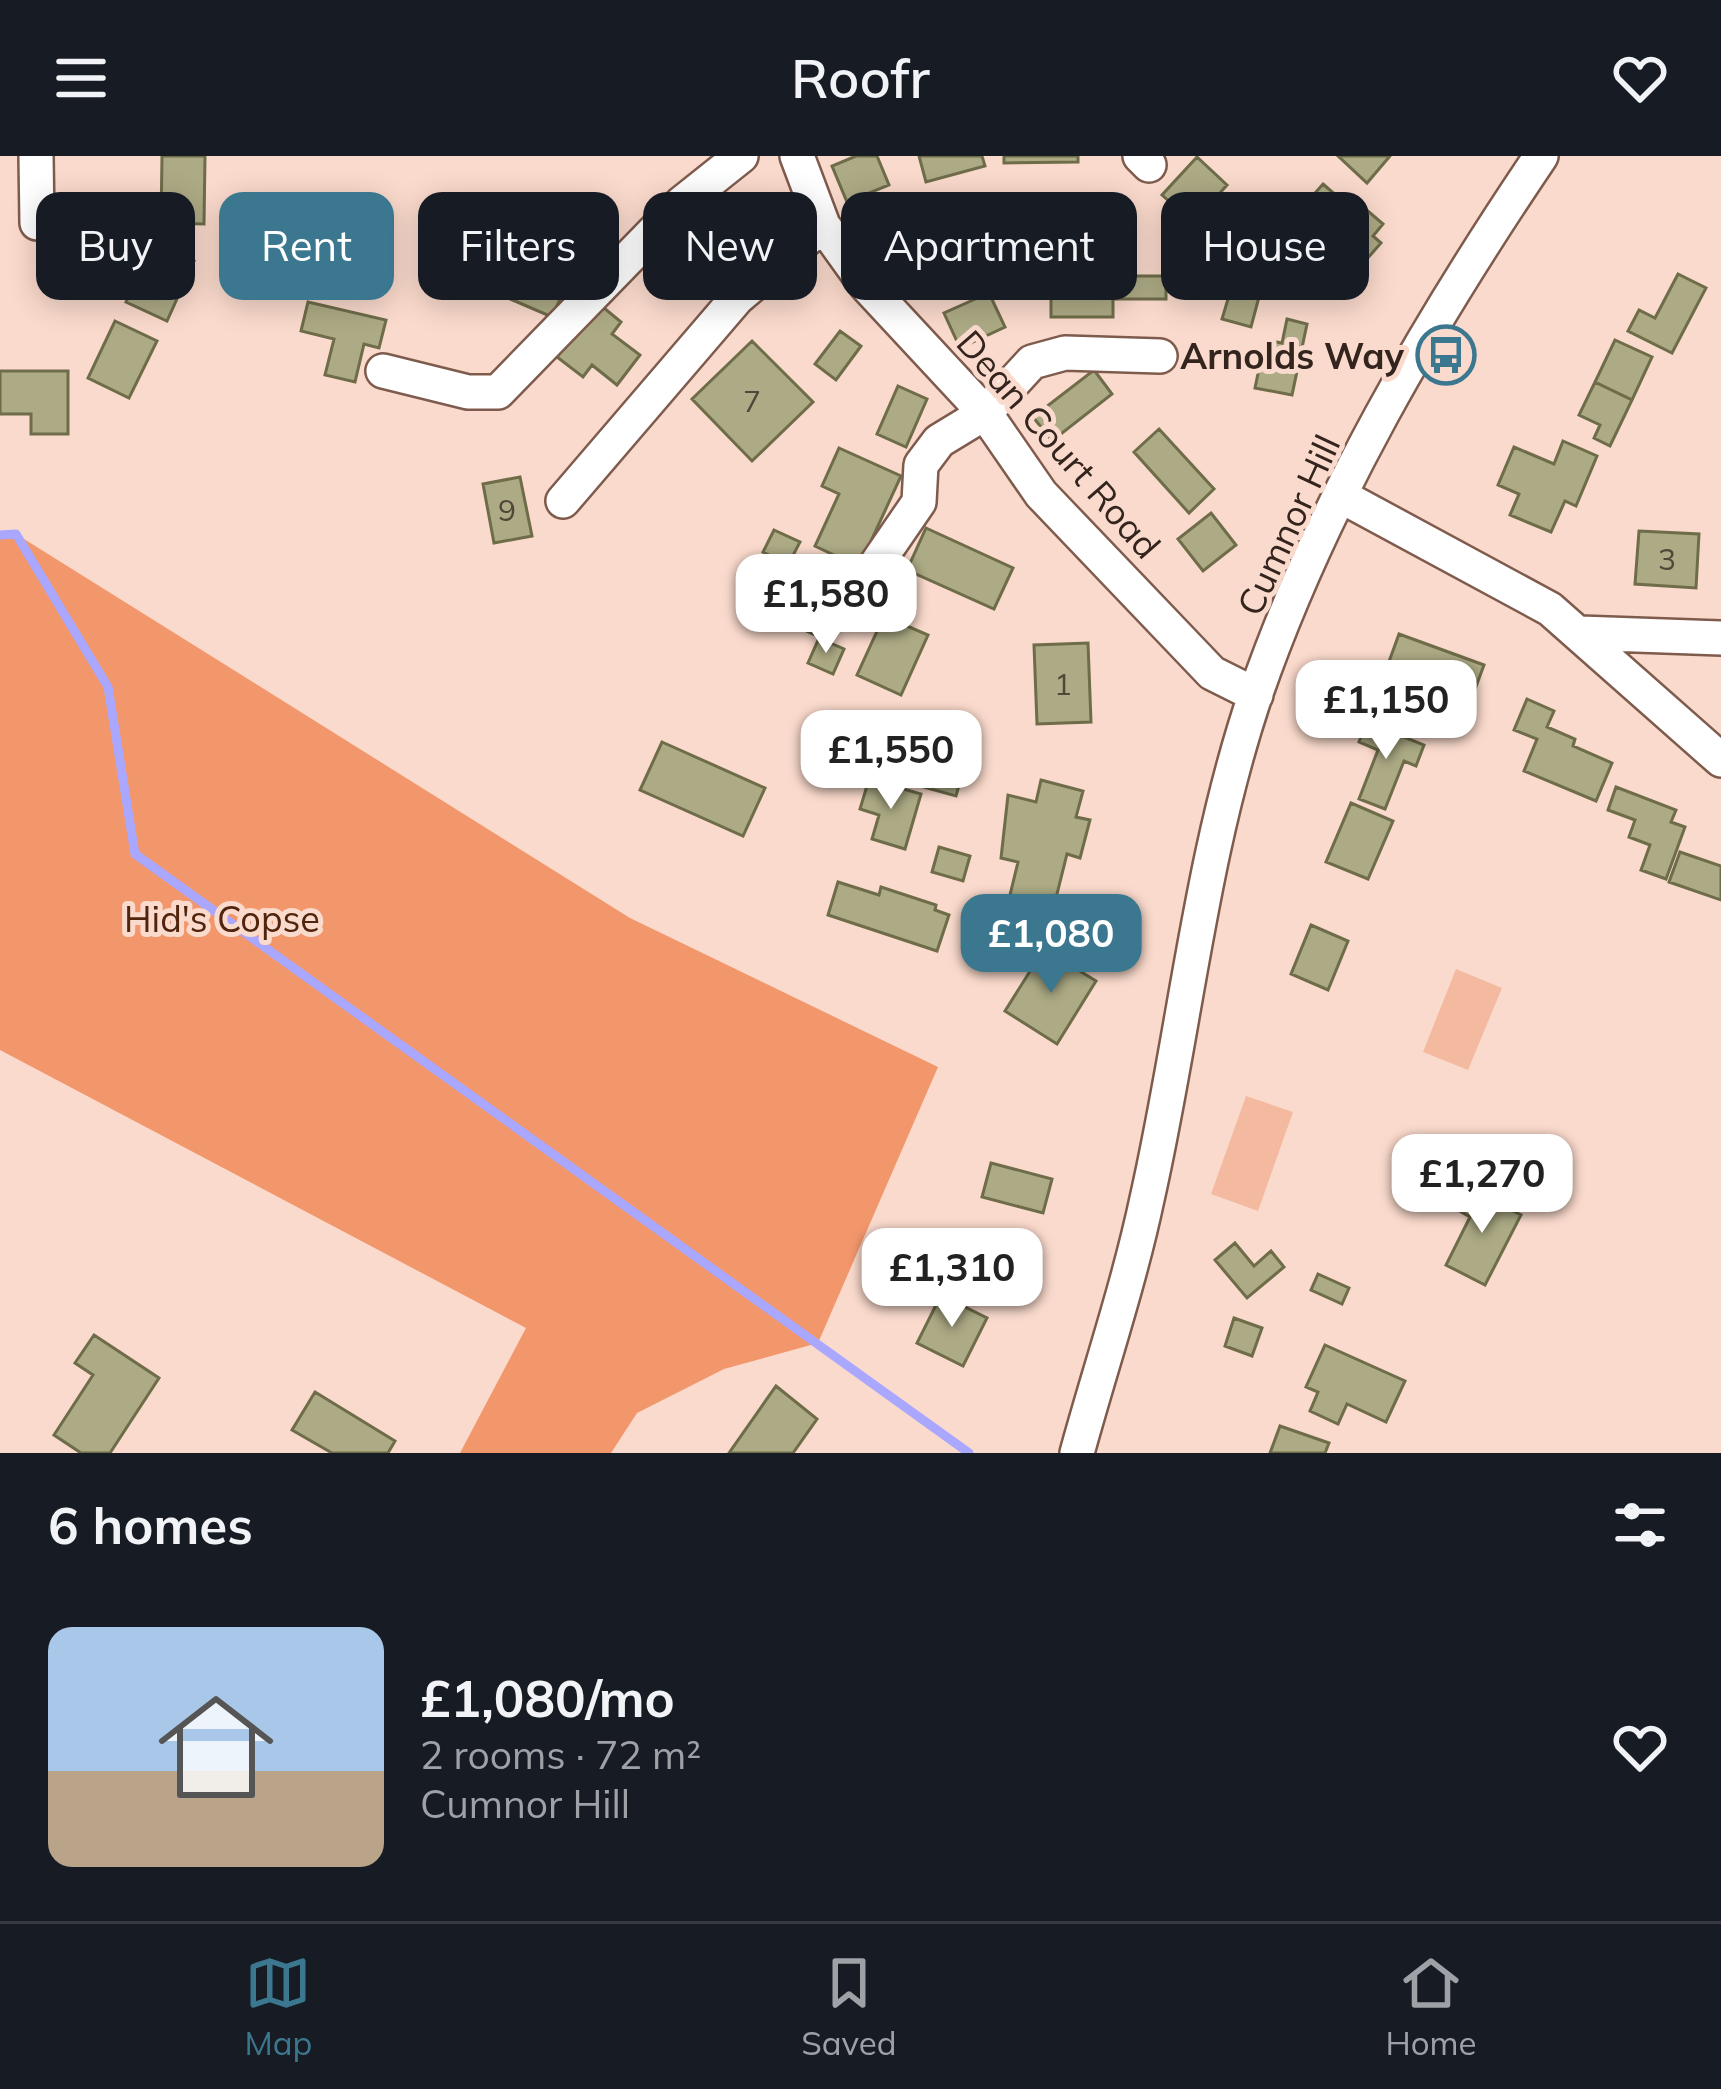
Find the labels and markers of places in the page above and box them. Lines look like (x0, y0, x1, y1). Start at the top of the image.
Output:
bus stop icon: Arnolds Way (1415, 324, 1477, 386)
place label: Arnolds Way (1180, 333, 1404, 378)
pin: £1,580 (728, 554, 924, 656)
pin: £1,150 (1288, 660, 1484, 762)
pin: £1,550 (793, 710, 989, 812)
pin: £1,080 (953, 894, 1149, 996)
pin: £1,270 (1384, 1134, 1580, 1236)
pin: £1,310 (854, 1228, 1050, 1330)

